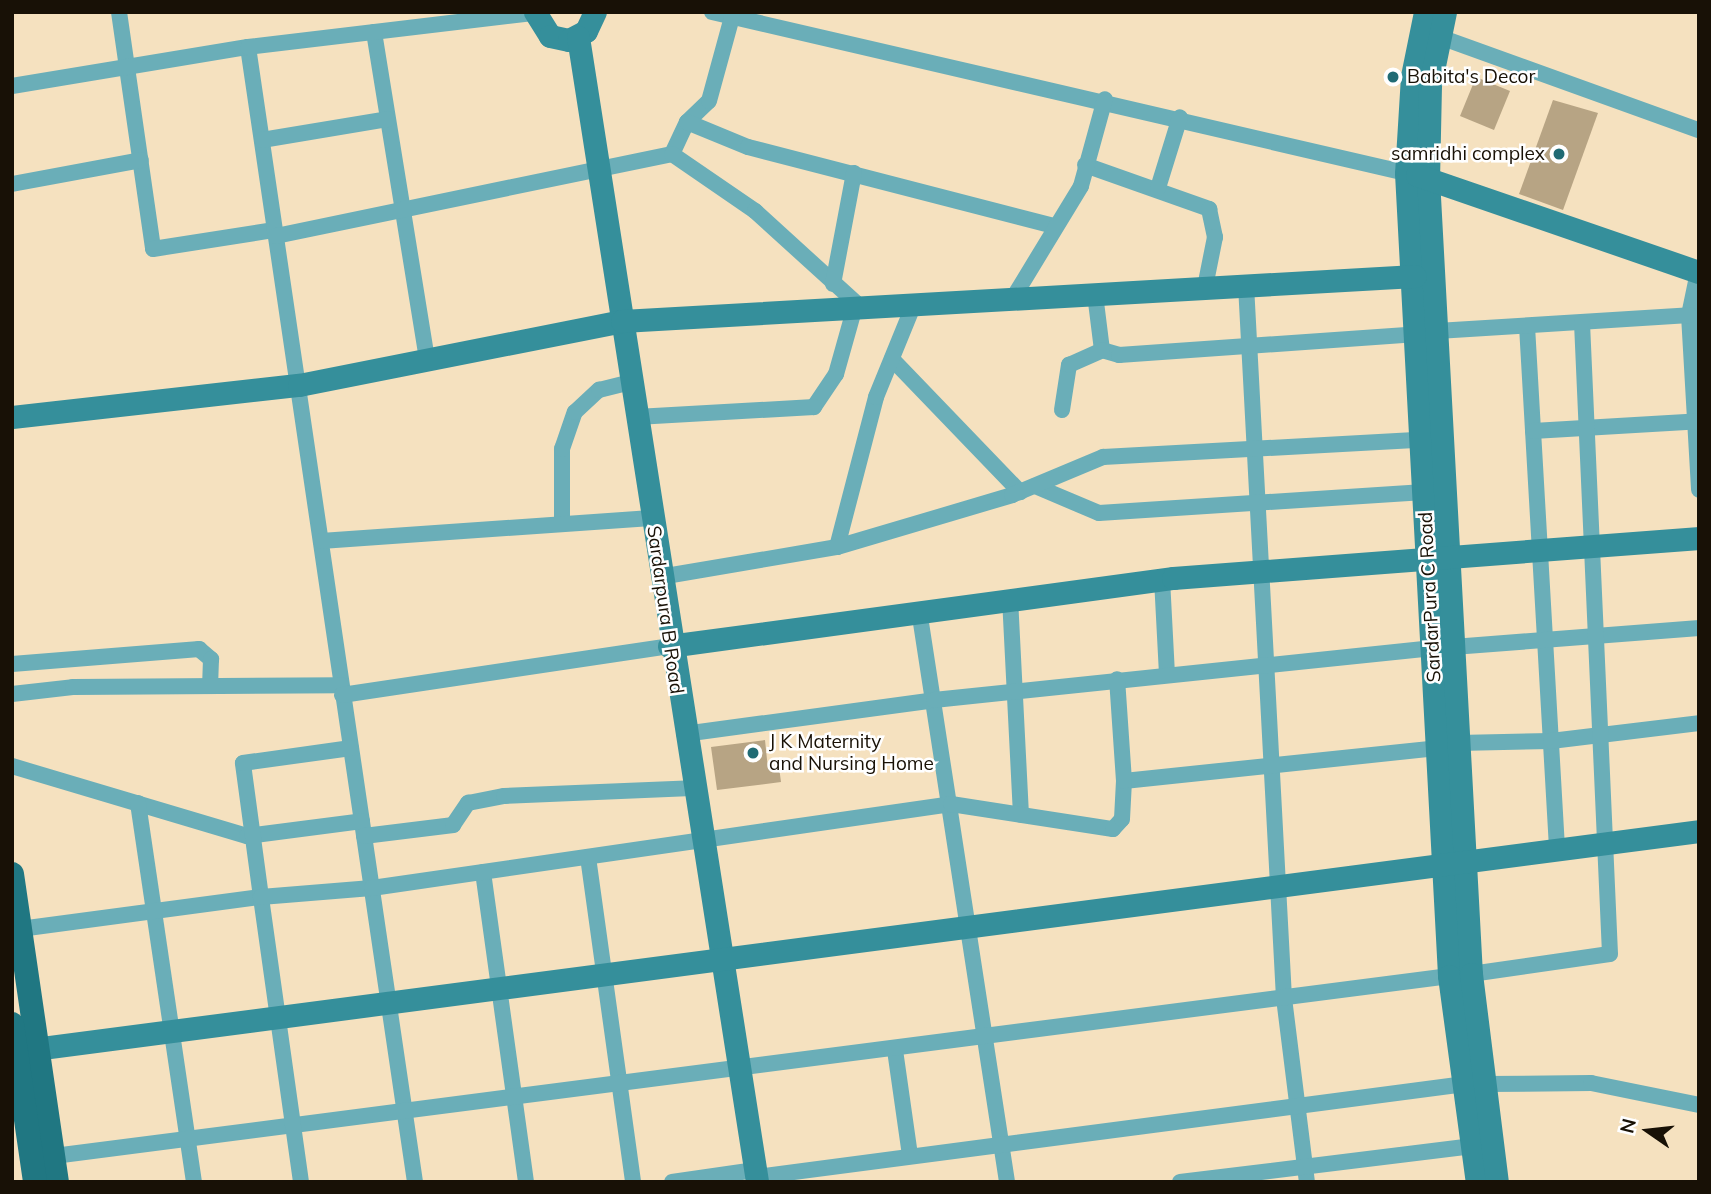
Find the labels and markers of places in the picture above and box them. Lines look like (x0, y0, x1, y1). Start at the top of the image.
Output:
place label: Babita's Decor (1407, 66, 1535, 88)
marker: Babita's Decor (1385, 69, 1401, 85)
place label: samridhi complex (1391, 143, 1545, 165)
marker: samridhi complex (1551, 146, 1567, 162)
place label: J K Maternity and Nursing Home (769, 731, 934, 775)
marker: J K Maternity and Nursing Home (743, 743, 763, 763)

